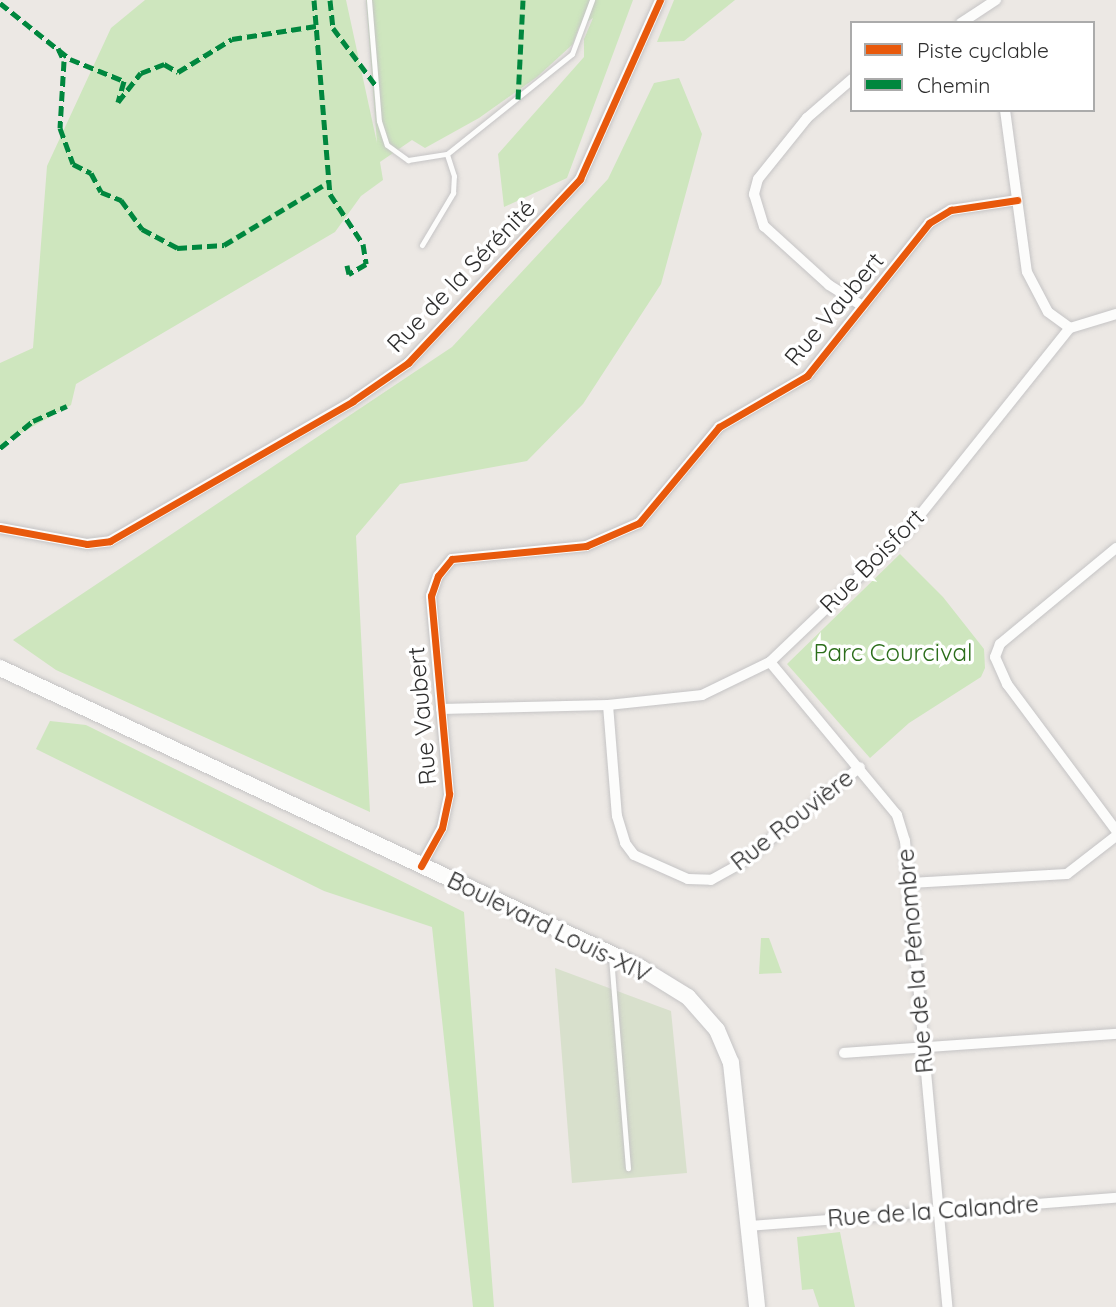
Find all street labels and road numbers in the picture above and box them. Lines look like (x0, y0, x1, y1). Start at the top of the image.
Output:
street label: Rue de la Sérénité (381, 194, 541, 358)
street label: Rue Vaubert (778, 247, 890, 371)
street label: Rue Boisfort (814, 503, 930, 619)
street label: Rue Vaubert (402, 646, 442, 786)
street label: Rue Rouvière (725, 763, 859, 877)
street label: Rue de la Pénombre (891, 847, 939, 1075)
street label: Boulevard Louis-XIV (443, 865, 655, 989)
street label: Rue de la Calandre (826, 1189, 1040, 1233)

